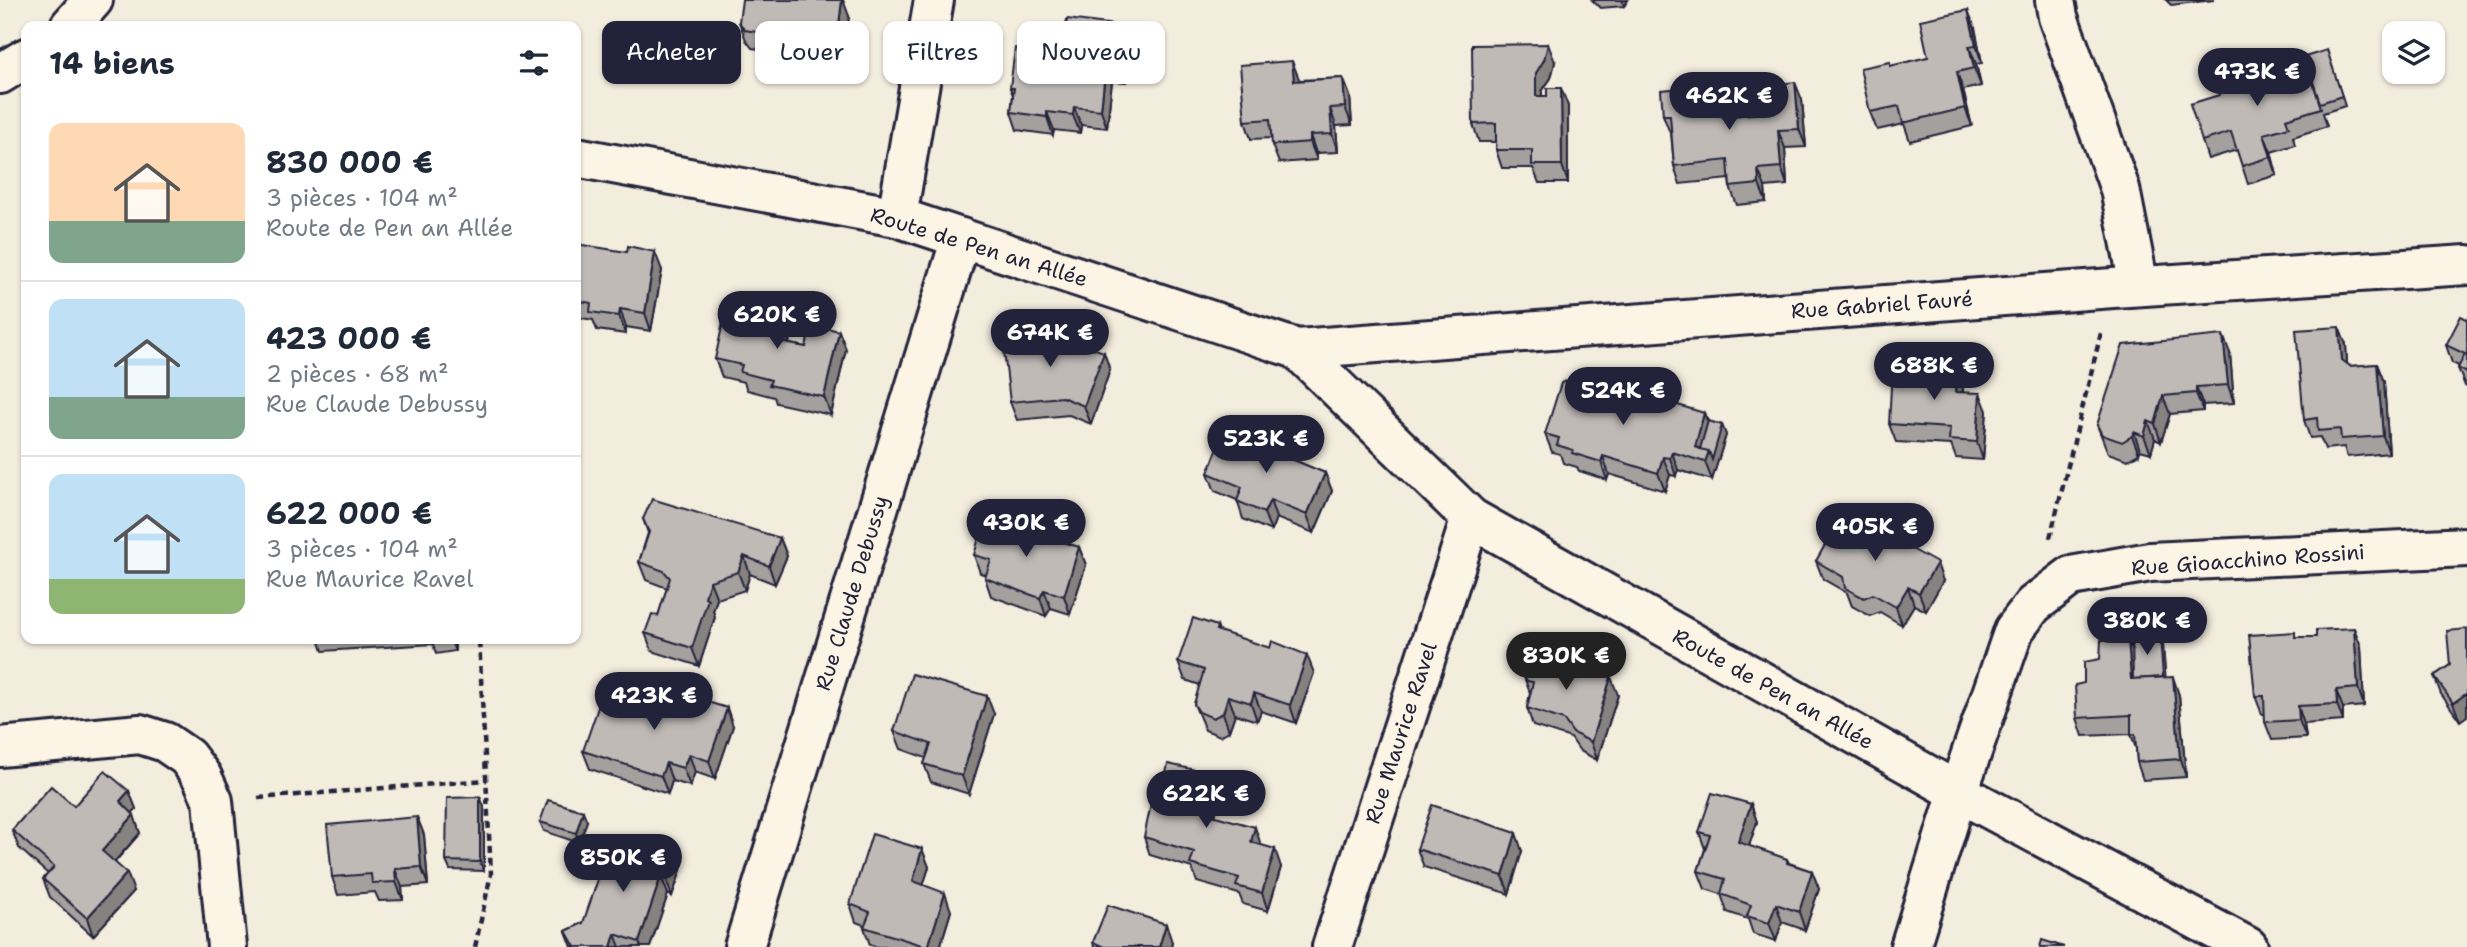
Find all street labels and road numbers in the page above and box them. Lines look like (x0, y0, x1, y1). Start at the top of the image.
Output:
street label: Route de Pen an Allée (867, 201, 1091, 293)
street label: Rue Gabriel Fauré (1790, 285, 1974, 325)
street label: Rue Claude Debussy (809, 492, 895, 694)
street label: Rue Gioacchino Rossini (2130, 538, 2366, 582)
street label: Route de Pen an Allée (1667, 622, 1879, 756)
street label: Rue Maurice Ravel (1358, 638, 1444, 827)

